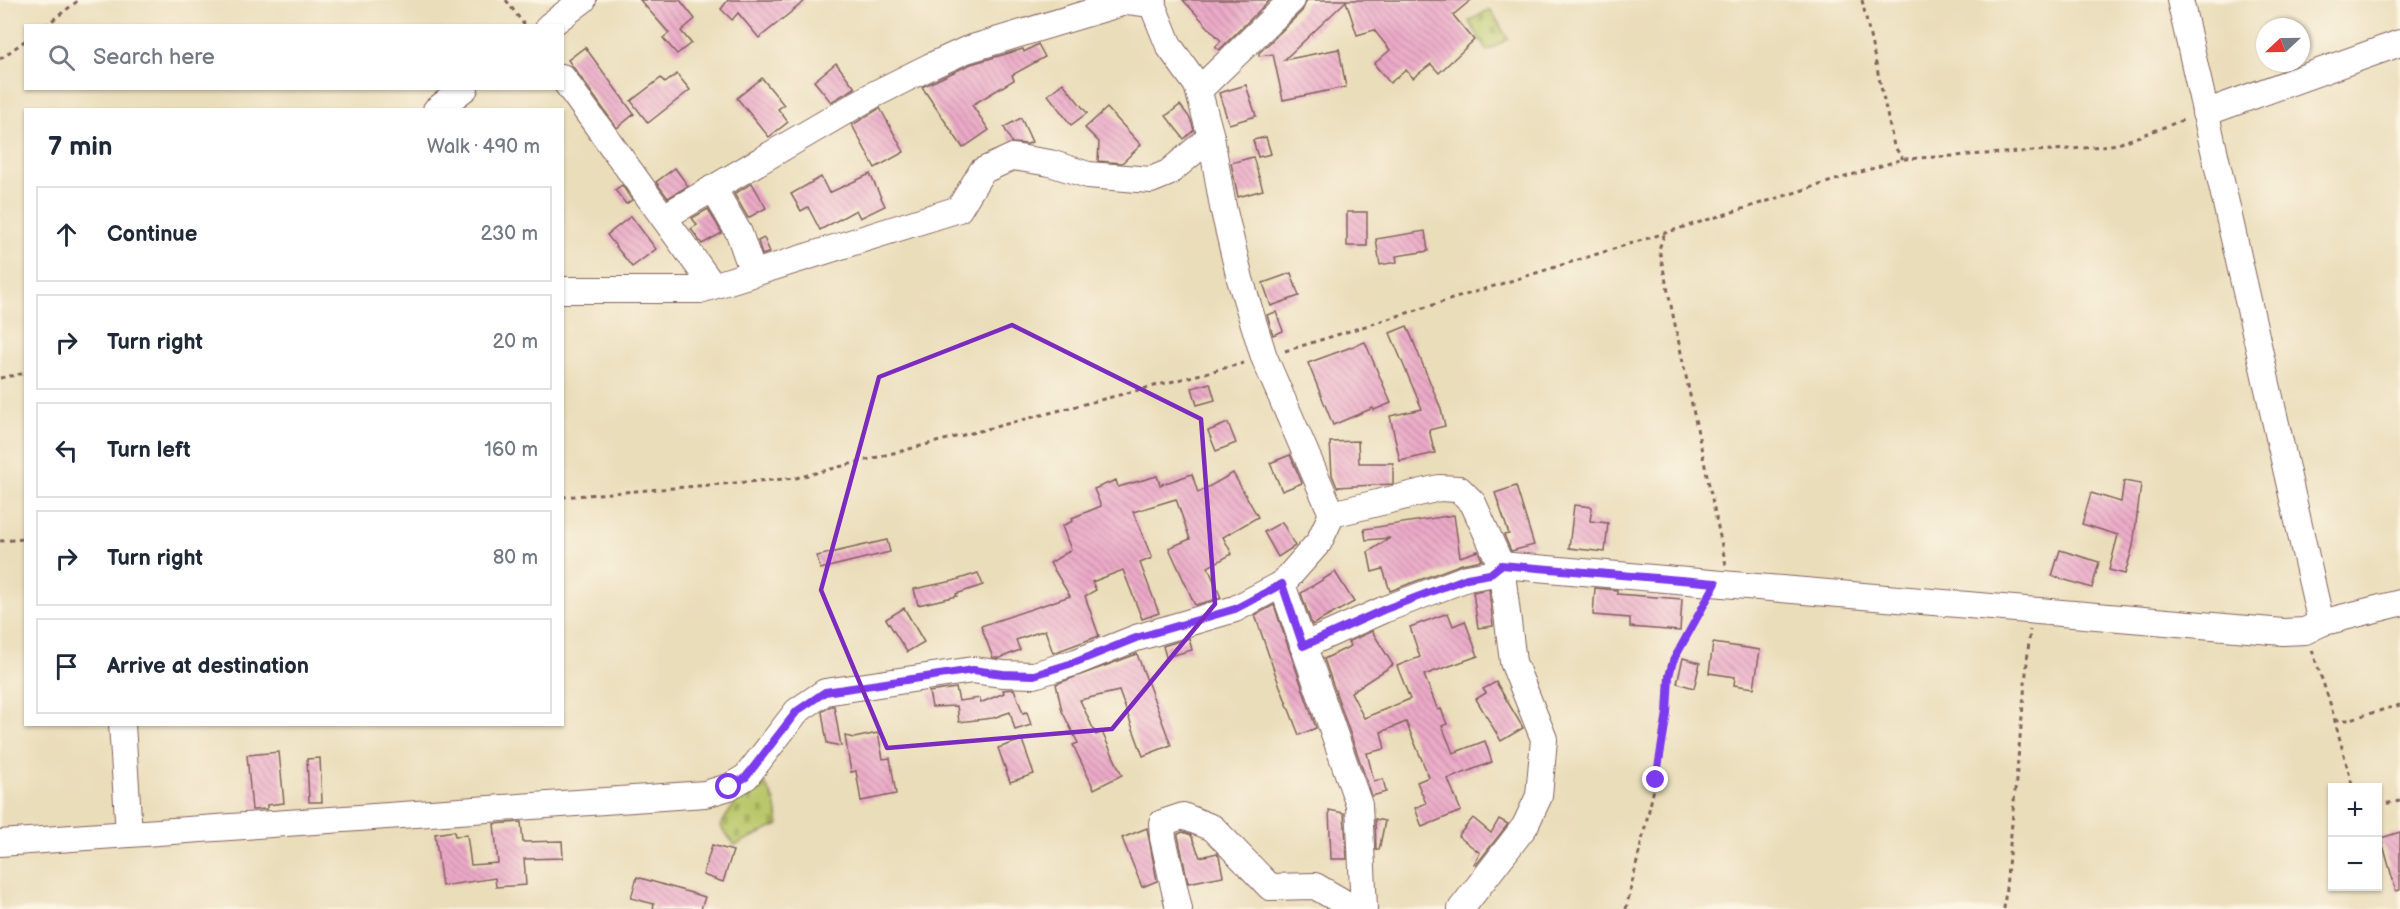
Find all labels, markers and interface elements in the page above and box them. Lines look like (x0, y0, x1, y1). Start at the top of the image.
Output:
north arrow (2256, 18, 2310, 72)
search box (24, 24, 564, 90)
icon: search (45, 41, 78, 74)
text: Search here (93, 44, 215, 71)
text: 7 min (48, 132, 112, 163)
text: Walk · 490 m (427, 135, 540, 159)
icon: ahead (50, 218, 83, 251)
text: Continue (107, 221, 197, 248)
text: 230 m (481, 222, 538, 246)
icon: right (50, 326, 83, 359)
text: Turn right (107, 329, 203, 356)
text: 20 m (493, 330, 538, 354)
icon: left (50, 434, 83, 467)
text: Turn left (107, 437, 191, 464)
text: 160 m (484, 438, 538, 462)
icon: right (50, 542, 83, 575)
text: Turn right (107, 545, 203, 572)
text: 80 m (493, 546, 538, 570)
icon: arrive (50, 650, 83, 683)
text: Arrive at destination (107, 653, 309, 680)
route end (1642, 766, 1668, 792)
route start (715, 773, 741, 799)
map controls (2328, 783, 2382, 891)
button: + (2328, 783, 2382, 837)
button: − (2328, 837, 2382, 891)

